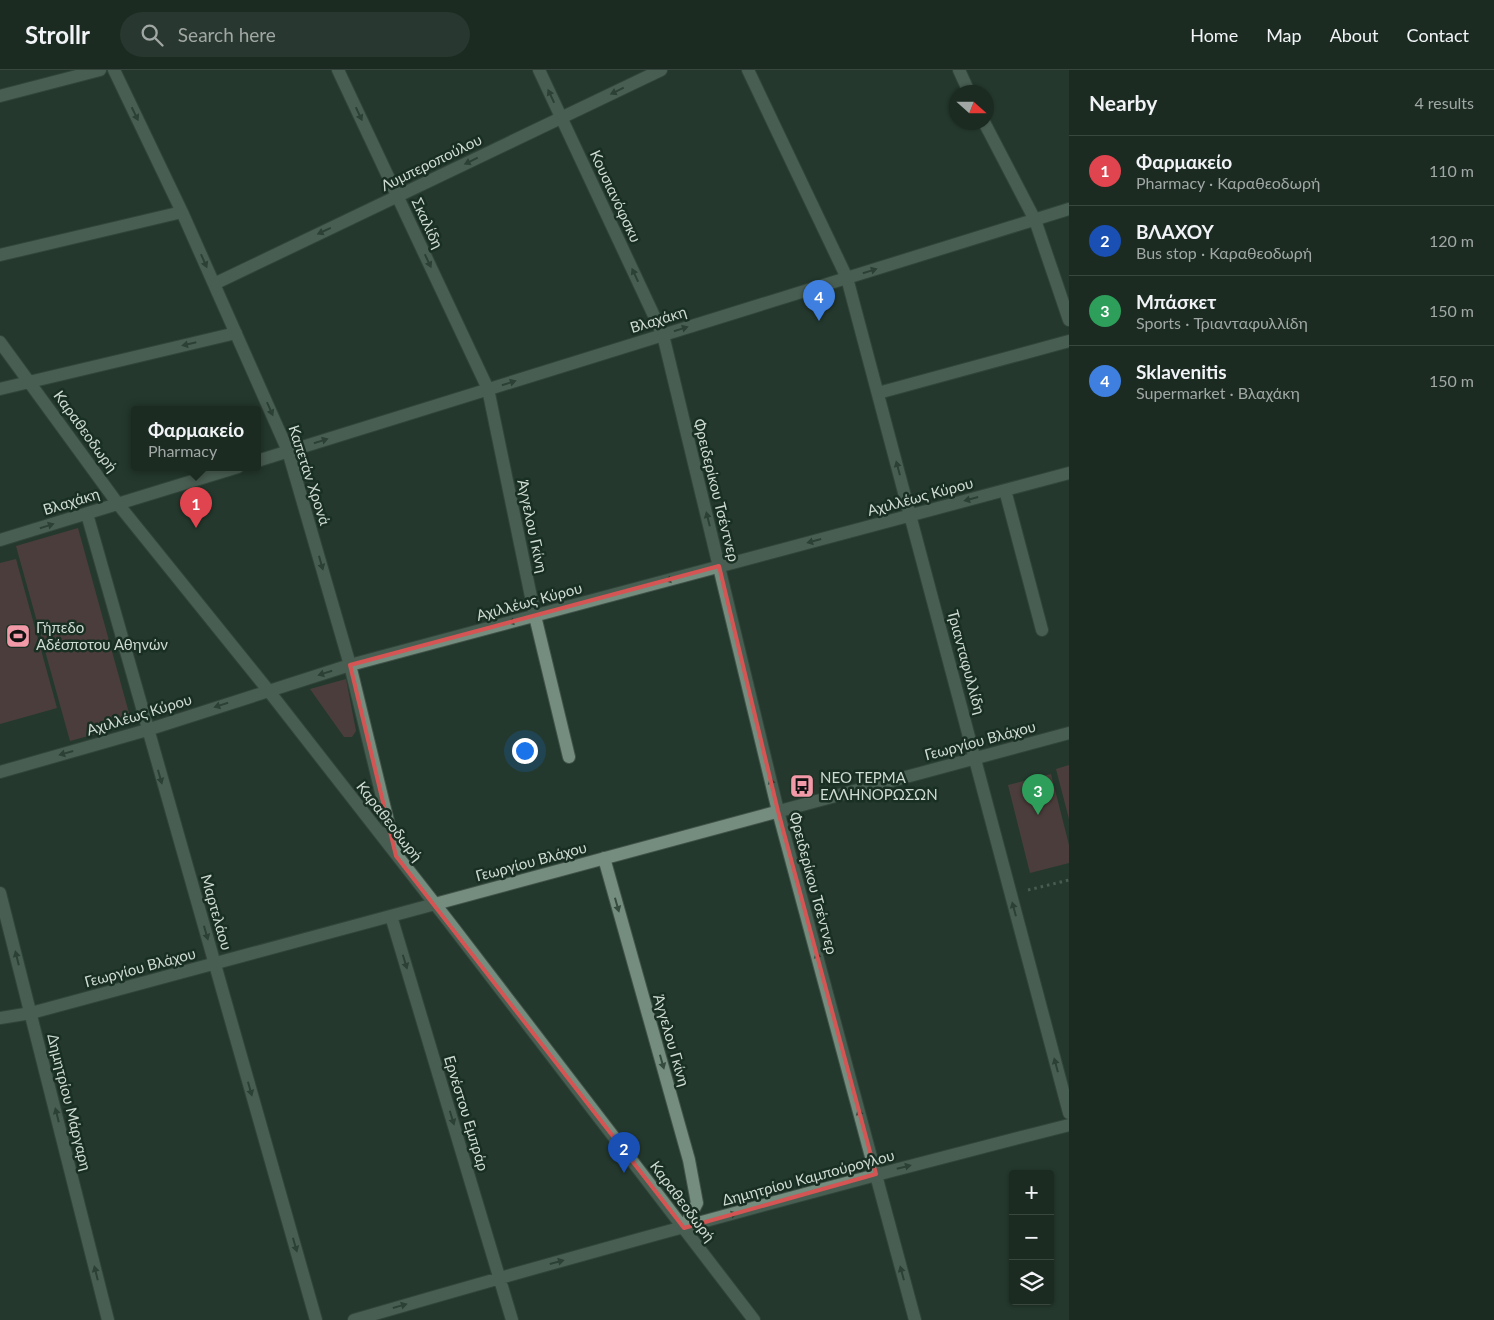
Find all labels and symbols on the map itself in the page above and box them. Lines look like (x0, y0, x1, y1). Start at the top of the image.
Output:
north arrow (949, 85, 994, 130)
one-way arrow (610, 87, 624, 95)
one-way arrow (547, 89, 555, 103)
one-way arrow (131, 107, 139, 121)
one-way arrow (355, 107, 363, 121)
street label: Λυμπεροπούλου (378, 130, 484, 194)
street label: Κουσιανόφσκυ (587, 147, 645, 245)
one-way arrow (464, 157, 478, 165)
street label: Σκαλίδη (408, 195, 448, 251)
one-way arrow (317, 228, 331, 236)
one-way arrow (200, 254, 208, 268)
one-way arrow (424, 254, 432, 268)
one-way arrow (862, 267, 877, 274)
one-way arrow (630, 268, 638, 282)
pin: 4 (803, 280, 835, 321)
street label: Βλαχάκη (628, 302, 688, 336)
one-way arrow (674, 325, 689, 333)
one-way arrow (181, 340, 196, 348)
one-way arrow (502, 378, 517, 386)
street label: Καραθεοδωρή (50, 387, 122, 475)
one-way arrow (266, 402, 274, 416)
street label: Φρειδερίκου Τσέντνερ (691, 417, 743, 563)
street label: Καπετάν Χρονά (285, 423, 335, 527)
one-way arrow (313, 437, 328, 445)
one-way arrow (894, 460, 902, 475)
street label: Αχιλλέως Κύρου (865, 473, 975, 519)
street label: Άγγελου Γκίνη (514, 478, 552, 574)
street label: Βλαχάκη (41, 484, 101, 518)
pin: 1 (180, 487, 212, 528)
one-way arrow (964, 495, 979, 503)
one-way arrow (704, 511, 712, 526)
one-way arrow (39, 522, 54, 529)
one-way arrow (807, 537, 822, 545)
one-way arrow (317, 556, 325, 571)
one-way arrow (665, 575, 680, 583)
street label: Αχιλλέως Κύρου (474, 578, 584, 624)
street label: Τριανταφυλλίδη (944, 608, 990, 716)
one-way arrow (508, 617, 523, 625)
place label: Γήπεδο Αδέσποτου Αθηνών (36, 618, 168, 653)
sports icon: Γήπεδο Αδέσποτου Αθηνών (5, 623, 31, 649)
one-way arrow (317, 669, 332, 677)
street label: Αχιλλέως Κύρου (84, 689, 194, 739)
one-way arrow (214, 702, 229, 709)
street label: Γεωργίου Βλάχου (922, 716, 1038, 764)
your location (512, 738, 538, 764)
one-way arrow (59, 749, 74, 757)
place label: ΝΕΟ ΤΕΡΜΑ ΕΛΛΗΝΟΡΩΣΩΝ (820, 768, 938, 803)
one-way arrow (157, 769, 165, 784)
bus stop icon: ΝΕΟ ΤΕΡΜΑ ΕΛΛΗΝΟΡΩΣΩΝ (789, 773, 815, 799)
pin: 3 (1022, 774, 1054, 815)
street label: Καραθεοδωρή (353, 777, 427, 865)
one-way arrow (768, 778, 776, 793)
street label: Φρειδερίκου Τσέντνερ (786, 810, 842, 956)
street label: Γεωργίου Βλάχου (473, 837, 589, 885)
street label: Μαρτελάου (198, 872, 236, 952)
one-way arrow (614, 898, 622, 913)
one-way arrow (1009, 901, 1017, 916)
one-way arrow (202, 925, 210, 940)
street label: Γεωργίου Βλάχου (82, 943, 198, 991)
one-way arrow (12, 950, 20, 965)
one-way arrow (814, 952, 822, 967)
one-way arrow (402, 955, 410, 970)
street label: Άγγελου Γκίνη (650, 992, 694, 1088)
street label: Δημητρίου Μάργαρη (44, 1032, 96, 1172)
street label: Ερνέστου Εμπράρ (441, 1053, 493, 1173)
one-way arrow (658, 1054, 666, 1069)
one-way arrow (1052, 1058, 1060, 1073)
one-way arrow (247, 1082, 255, 1097)
one-way arrow (52, 1108, 60, 1123)
one-way arrow (856, 1108, 864, 1124)
one-way arrow (448, 1111, 456, 1126)
pin: 2 (608, 1132, 640, 1173)
street label: Δημητρίου Καμπούρογλου (720, 1145, 896, 1209)
street label: Καραθεοδωρή (647, 1157, 719, 1245)
one-way arrow (896, 1163, 911, 1171)
one-way arrow (723, 1211, 738, 1219)
one-way arrow (291, 1238, 299, 1253)
one-way arrow (549, 1258, 564, 1266)
one-way arrow (92, 1265, 100, 1280)
one-way arrow (898, 1265, 906, 1280)
one-way arrow (393, 1302, 408, 1310)

